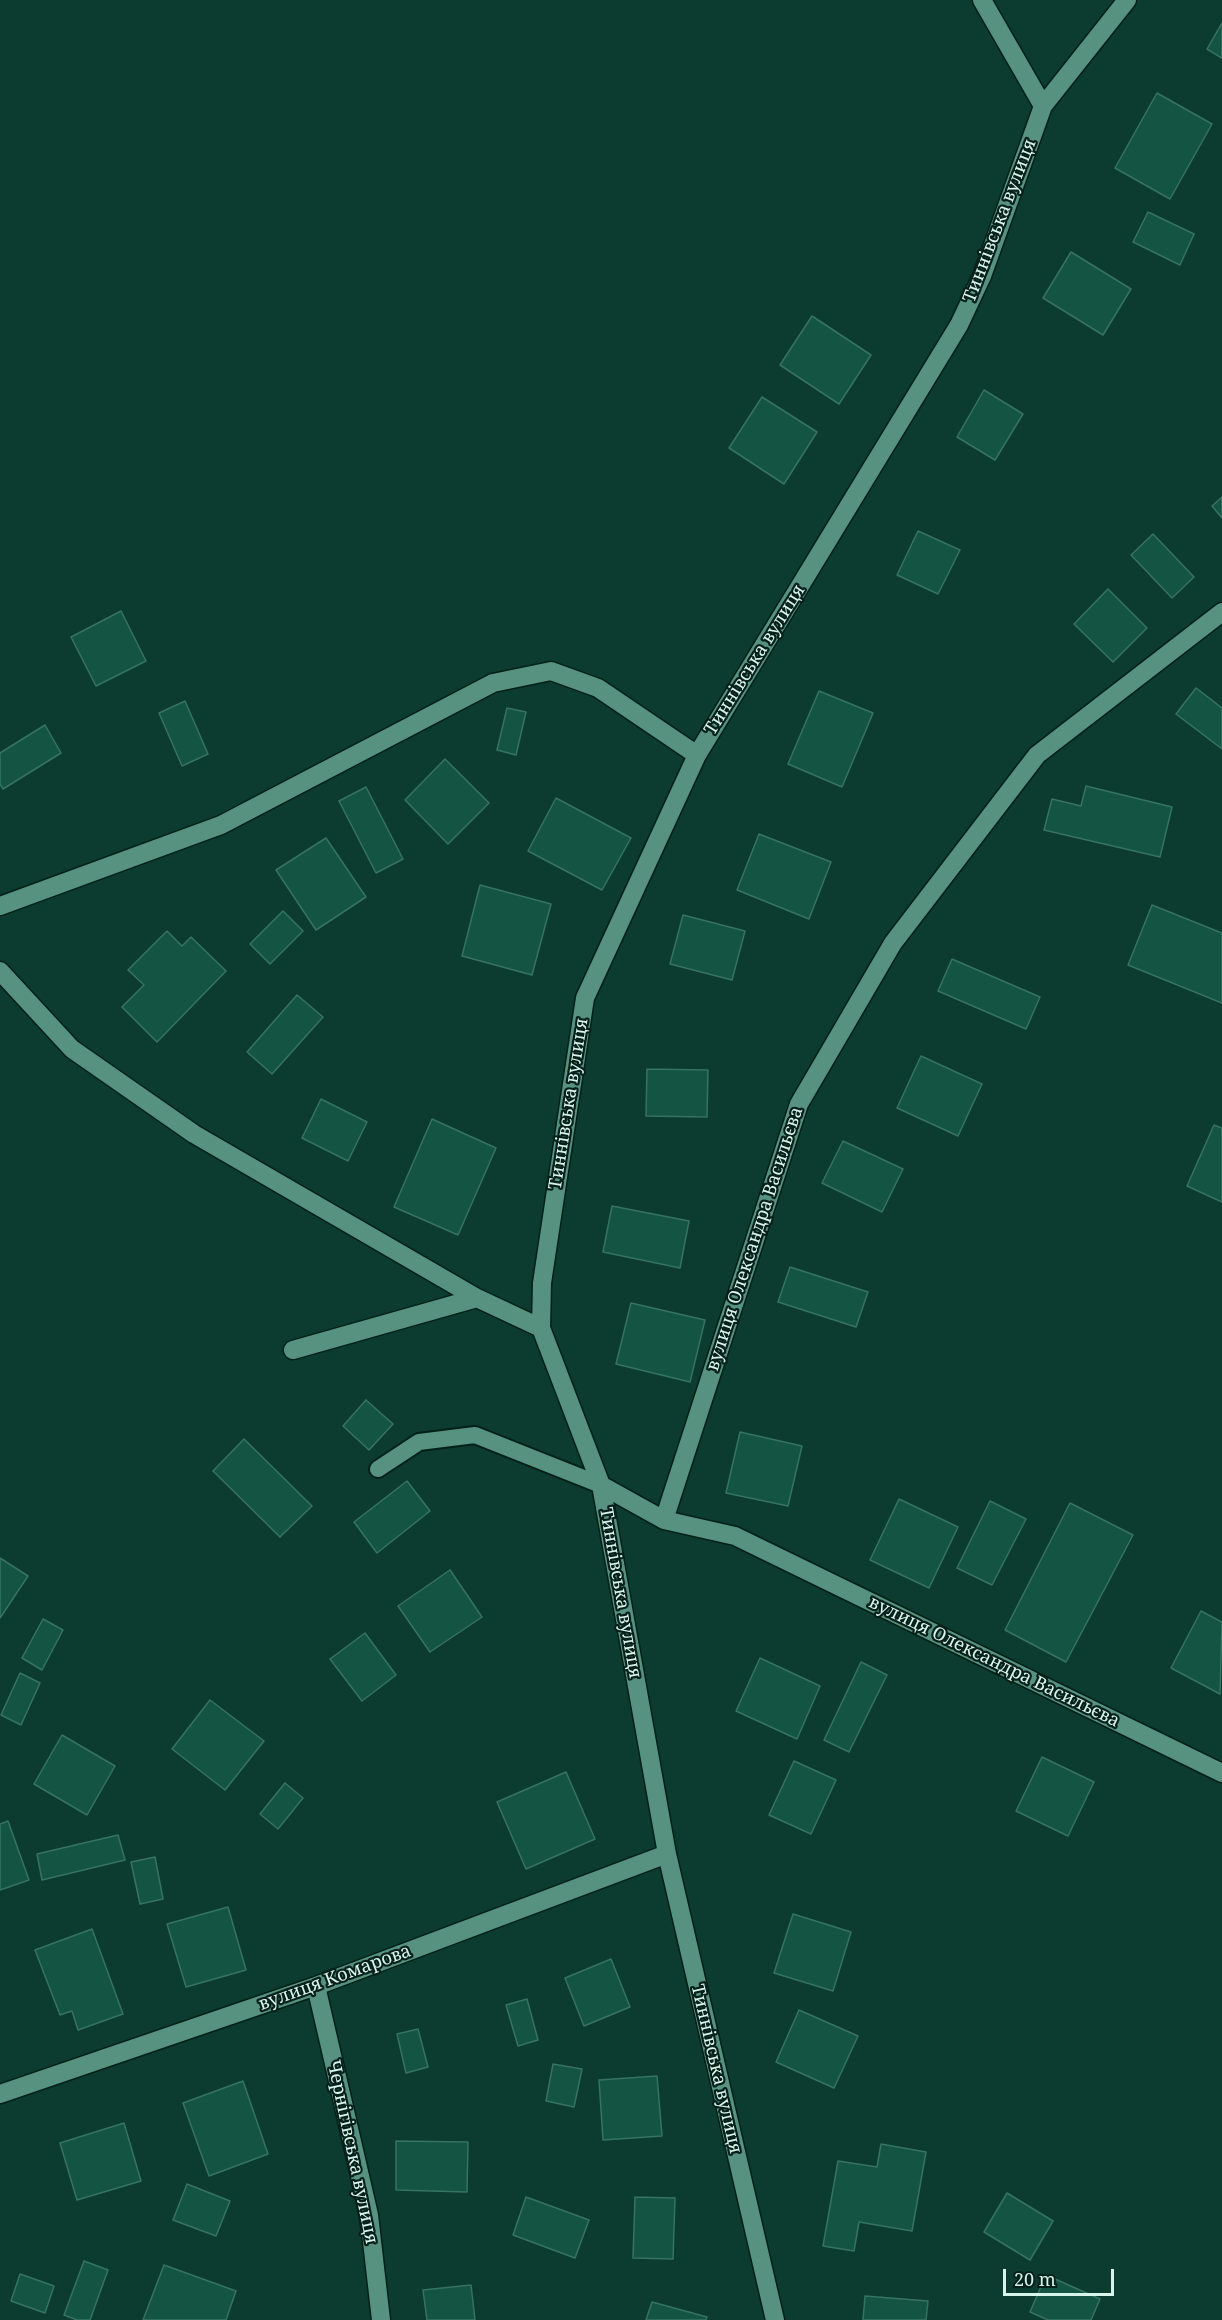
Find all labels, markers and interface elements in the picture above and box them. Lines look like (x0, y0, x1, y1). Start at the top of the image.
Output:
street label: Тиннівська вулиця (959, 136, 1041, 306)
street label: Тиннівська вулиця (700, 581, 810, 739)
street label: Тиннівська вулиця (545, 1017, 593, 1191)
street label: вулиця Олександра Васильєва (702, 1104, 808, 1374)
street label: Тиннівська вулиця (594, 1506, 646, 1680)
street label: вулиця Олександра Васильєва (865, 1592, 1123, 1732)
street label: вулиця Комарова (256, 1940, 414, 2016)
street label: Тиннівська вулиця (686, 1982, 746, 2156)
street label: Чернігівська вулиця (322, 2058, 382, 2246)
scale bar (1006, 2257, 1117, 2295)
text: 20 m (1014, 2267, 1056, 2291)

